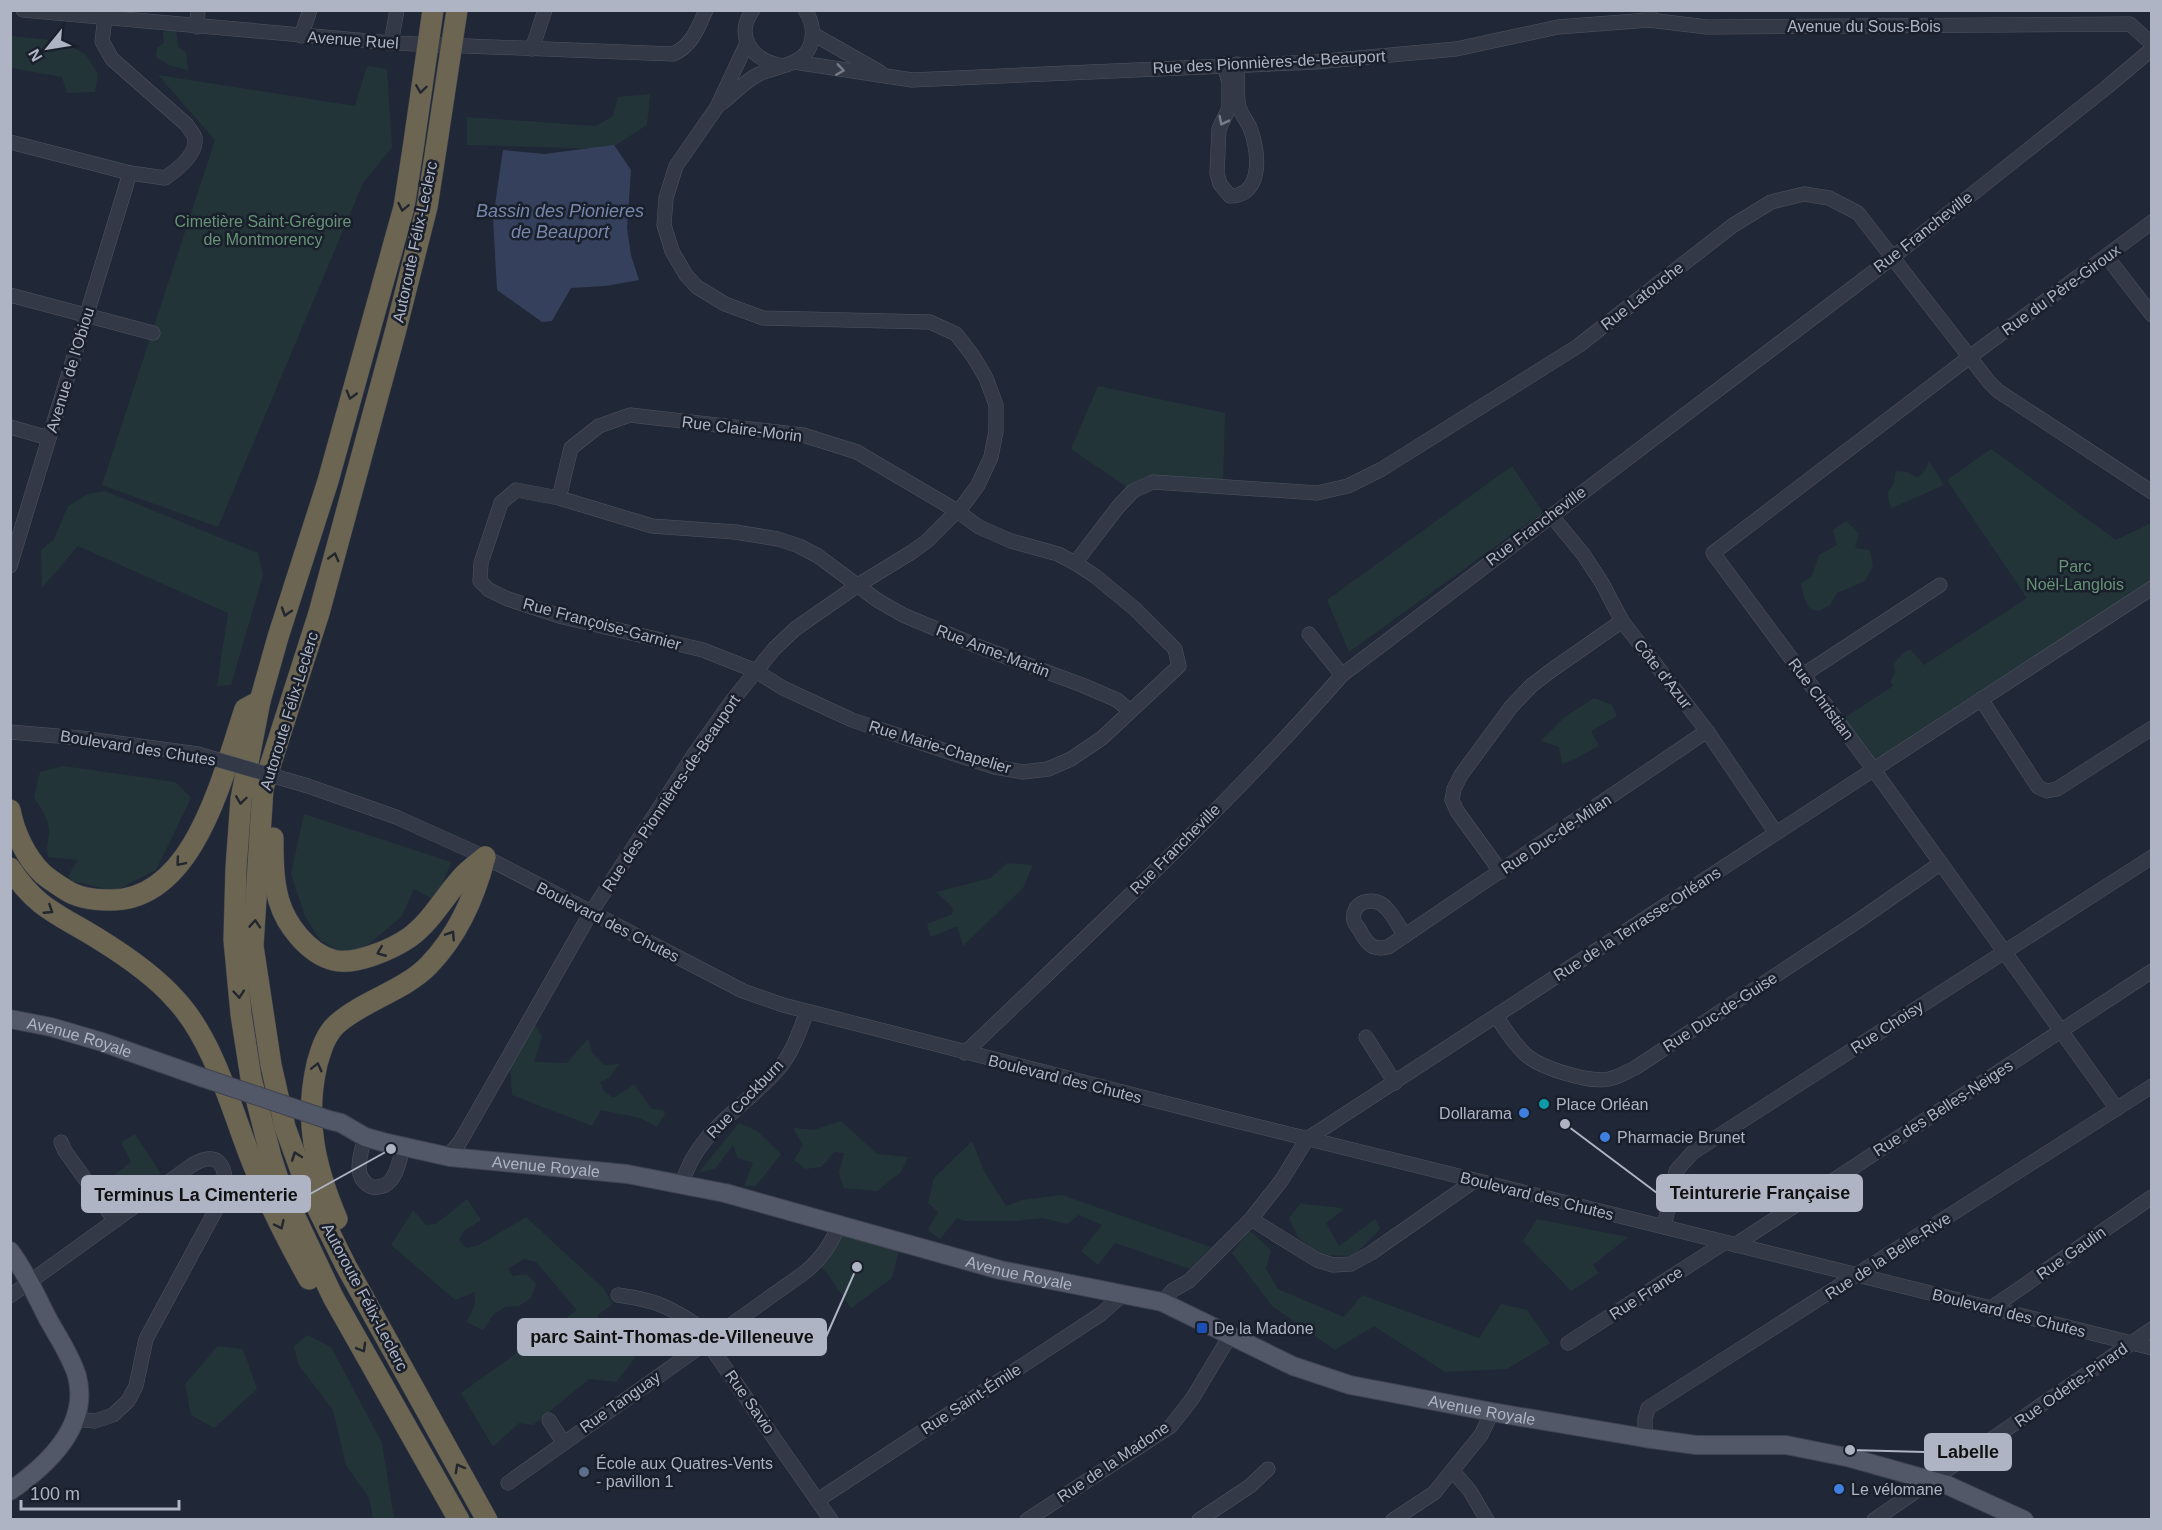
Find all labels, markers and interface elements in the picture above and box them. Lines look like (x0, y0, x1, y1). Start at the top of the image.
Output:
north arrow (18, 18, 78, 78)
street label: Avenue du Sous-Bois (1787, 18, 1941, 35)
street label: Avenue Ruel (307, 28, 399, 52)
text: N (25, 46, 46, 65)
street label: Rue des Pionnières-de-Beauport (1152, 47, 1386, 77)
one-way arrow (836, 63, 845, 76)
one-way arrow (416, 85, 428, 94)
one-way arrow (1219, 114, 1230, 125)
street label: Autoroute Félix-Leclerc (390, 160, 440, 324)
street label: Rue Francheville (1870, 188, 1976, 276)
water label: Bassin des Pionieres de Beauport (476, 201, 644, 242)
one-way arrow (397, 202, 410, 212)
park label: Cimetière Saint-Grégoire de Montmorency (175, 213, 352, 248)
street label: Rue du Père-Giroux (1998, 241, 2124, 339)
street label: Rue Latouche (1598, 259, 1687, 333)
street label: Avenue de l'Obiou (43, 305, 97, 435)
one-way arrow (346, 390, 359, 400)
street label: Rue Claire-Morin (681, 413, 803, 445)
street label: Rue Francheville (1483, 483, 1589, 569)
one-way arrow (327, 552, 339, 563)
park label: Parc Noël-Langlois (2026, 558, 2124, 593)
street label: Rue Françoise-Garnier (521, 595, 683, 653)
one-way arrow (280, 606, 293, 617)
street label: Rue Anne-Martin (934, 622, 1052, 680)
street label: Autoroute Félix-Leclerc (257, 630, 321, 792)
street label: Côte d'Azur (1631, 636, 1696, 713)
street label: Rue Christian (1785, 655, 1857, 743)
street label: Rue des Pionnières-de-Beauport (599, 691, 744, 894)
street label: Rue Marie-Chapelier (867, 717, 1014, 777)
street label: Boulevard des Chutes (59, 727, 217, 769)
street label: Rue Duc-de-Milan (1498, 791, 1614, 877)
one-way arrow (236, 795, 248, 805)
street label: Rue Francheville (1127, 800, 1224, 897)
one-way arrow (177, 855, 188, 866)
street label: Rue de la Terrasse-Orléans (1550, 864, 1724, 984)
street label: Boulevard des Chutes (534, 879, 682, 965)
one-way arrow (43, 903, 54, 914)
one-way arrow (248, 919, 261, 928)
one-way arrow (443, 931, 454, 942)
one-way arrow (376, 945, 387, 957)
street label: Rue Duc-de-Guise (1660, 969, 1780, 1055)
one-way arrow (232, 990, 245, 999)
street label: Rue Choisy (1848, 997, 1926, 1057)
street label: Avenue Royale (26, 1014, 134, 1060)
street label: Boulevard des Chutes (987, 1052, 1143, 1106)
street label: Rue Cockburn (703, 1056, 787, 1142)
street label: Rue des Belles-Neiges (1870, 1057, 2016, 1159)
one-way arrow (309, 1063, 322, 1073)
place label: Place Orléan (1556, 1096, 1649, 1113)
marker: Place Orléan (1537, 1097, 1551, 1111)
place label: Dollarama (1439, 1105, 1512, 1122)
marker: Dollarama (1517, 1106, 1531, 1120)
place label: Pharmacie Brunet (1617, 1129, 1746, 1146)
marker: Pharmacie Brunet (1598, 1130, 1612, 1144)
one-way arrow (290, 1151, 303, 1162)
street label: Avenue Royale (491, 1153, 601, 1180)
street label: Boulevard des Chutes (1459, 1169, 1615, 1223)
callout: Teinturerie Française (1657, 1175, 1862, 1211)
callout: Terminus La Cimenterie (82, 1176, 310, 1212)
text: Teinturerie Française (1670, 1183, 1850, 1203)
text: Terminus La Cimenterie (94, 1185, 298, 1205)
street label: Rue de la Belle-Rive (1822, 1209, 1954, 1303)
one-way arrow (272, 1219, 284, 1230)
street label: Autoroute Félix-Leclerc (319, 1220, 411, 1374)
street label: Rue Gaulin (2033, 1223, 2109, 1283)
street label: Avenue Royale (964, 1252, 1074, 1293)
street label: Rue France (1606, 1263, 1686, 1323)
street label: Boulevard des Chutes (1931, 1286, 2087, 1340)
callout: parc Saint-Thomas-de-Villeneuve (518, 1319, 826, 1355)
place label: De la Madone (1214, 1320, 1314, 1337)
marker: De la Madone (1195, 1321, 1209, 1335)
text: parc Saint-Thomas-de-Villeneuve (530, 1327, 814, 1347)
street label: Rue Odette-Pinard (2011, 1340, 2131, 1430)
one-way arrow (354, 1342, 366, 1352)
street label: Rue Saint-Émile (917, 1359, 1024, 1438)
street label: Rue Savio (722, 1367, 778, 1437)
street label: Rue Tanguay (577, 1368, 663, 1436)
street label: Avenue Royale (1427, 1392, 1537, 1428)
street label: Rue de la Madone (1054, 1418, 1172, 1506)
callout: Labelle (1925, 1434, 2011, 1470)
text: Labelle (1937, 1442, 1999, 1462)
place label: École aux Quatres-Vents - pavillon 1 (596, 1454, 773, 1490)
one-way arrow (455, 1464, 466, 1475)
marker: École aux Quatres-Vents - pavillon 1 (577, 1465, 591, 1479)
scale bar (21, 1473, 178, 1511)
place label: Le vélomane (1851, 1481, 1943, 1498)
marker: Le vélomane (1832, 1482, 1846, 1496)
text: 100 m (30, 1484, 80, 1504)

